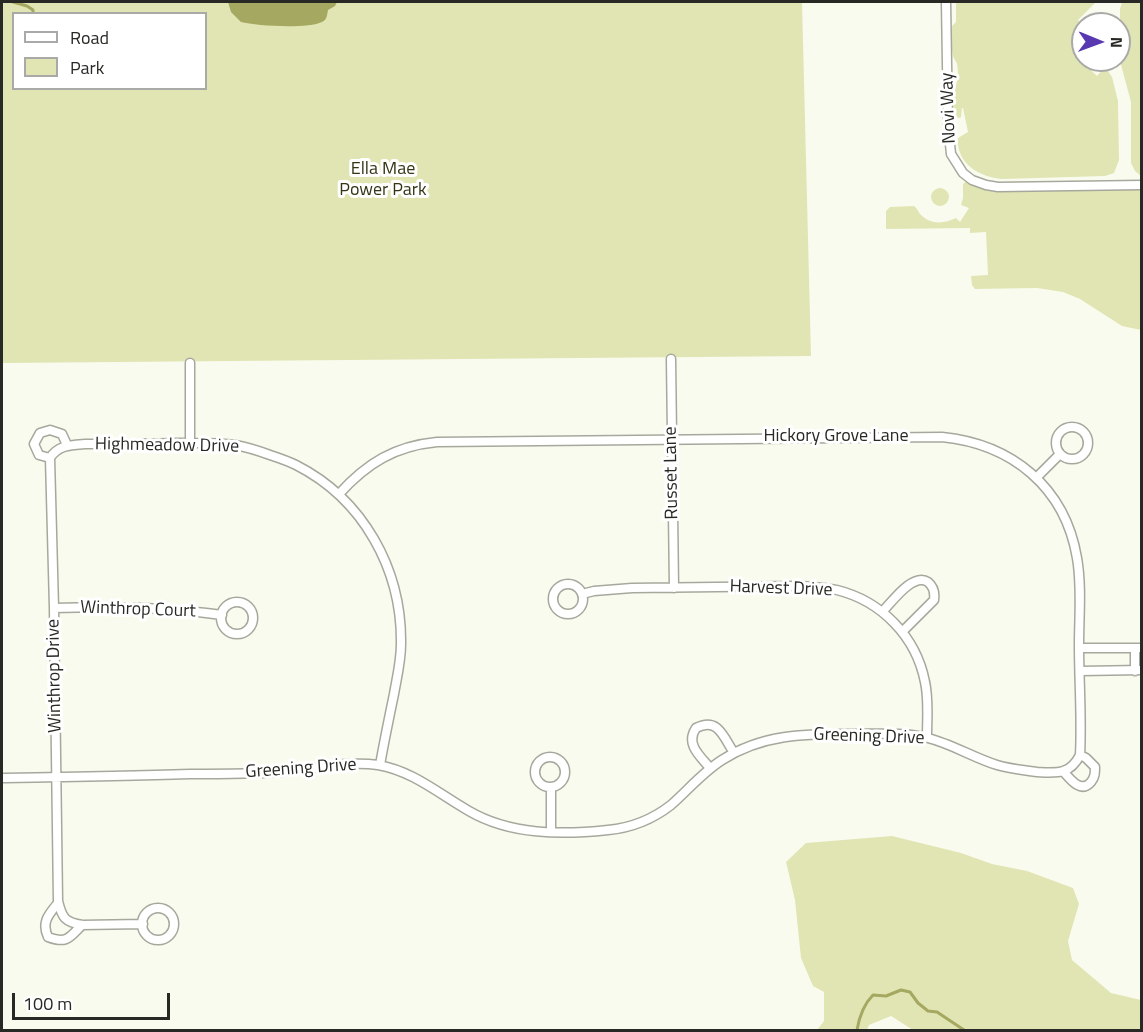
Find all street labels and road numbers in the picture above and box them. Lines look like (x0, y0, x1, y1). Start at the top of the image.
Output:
street label: Novi Way (937, 72, 961, 144)
street label: Russet Lane (660, 426, 684, 520)
street label: Hickory Grove Lane (763, 426, 909, 448)
street label: Highmeadow Drive (95, 434, 239, 458)
street label: Harvest Drive (729, 576, 833, 602)
street label: Winthrop Court (80, 597, 196, 623)
street label: Winthrop Drive (43, 619, 67, 733)
street label: Greening Drive (813, 724, 925, 750)
street label: Greening Drive (245, 754, 357, 784)

